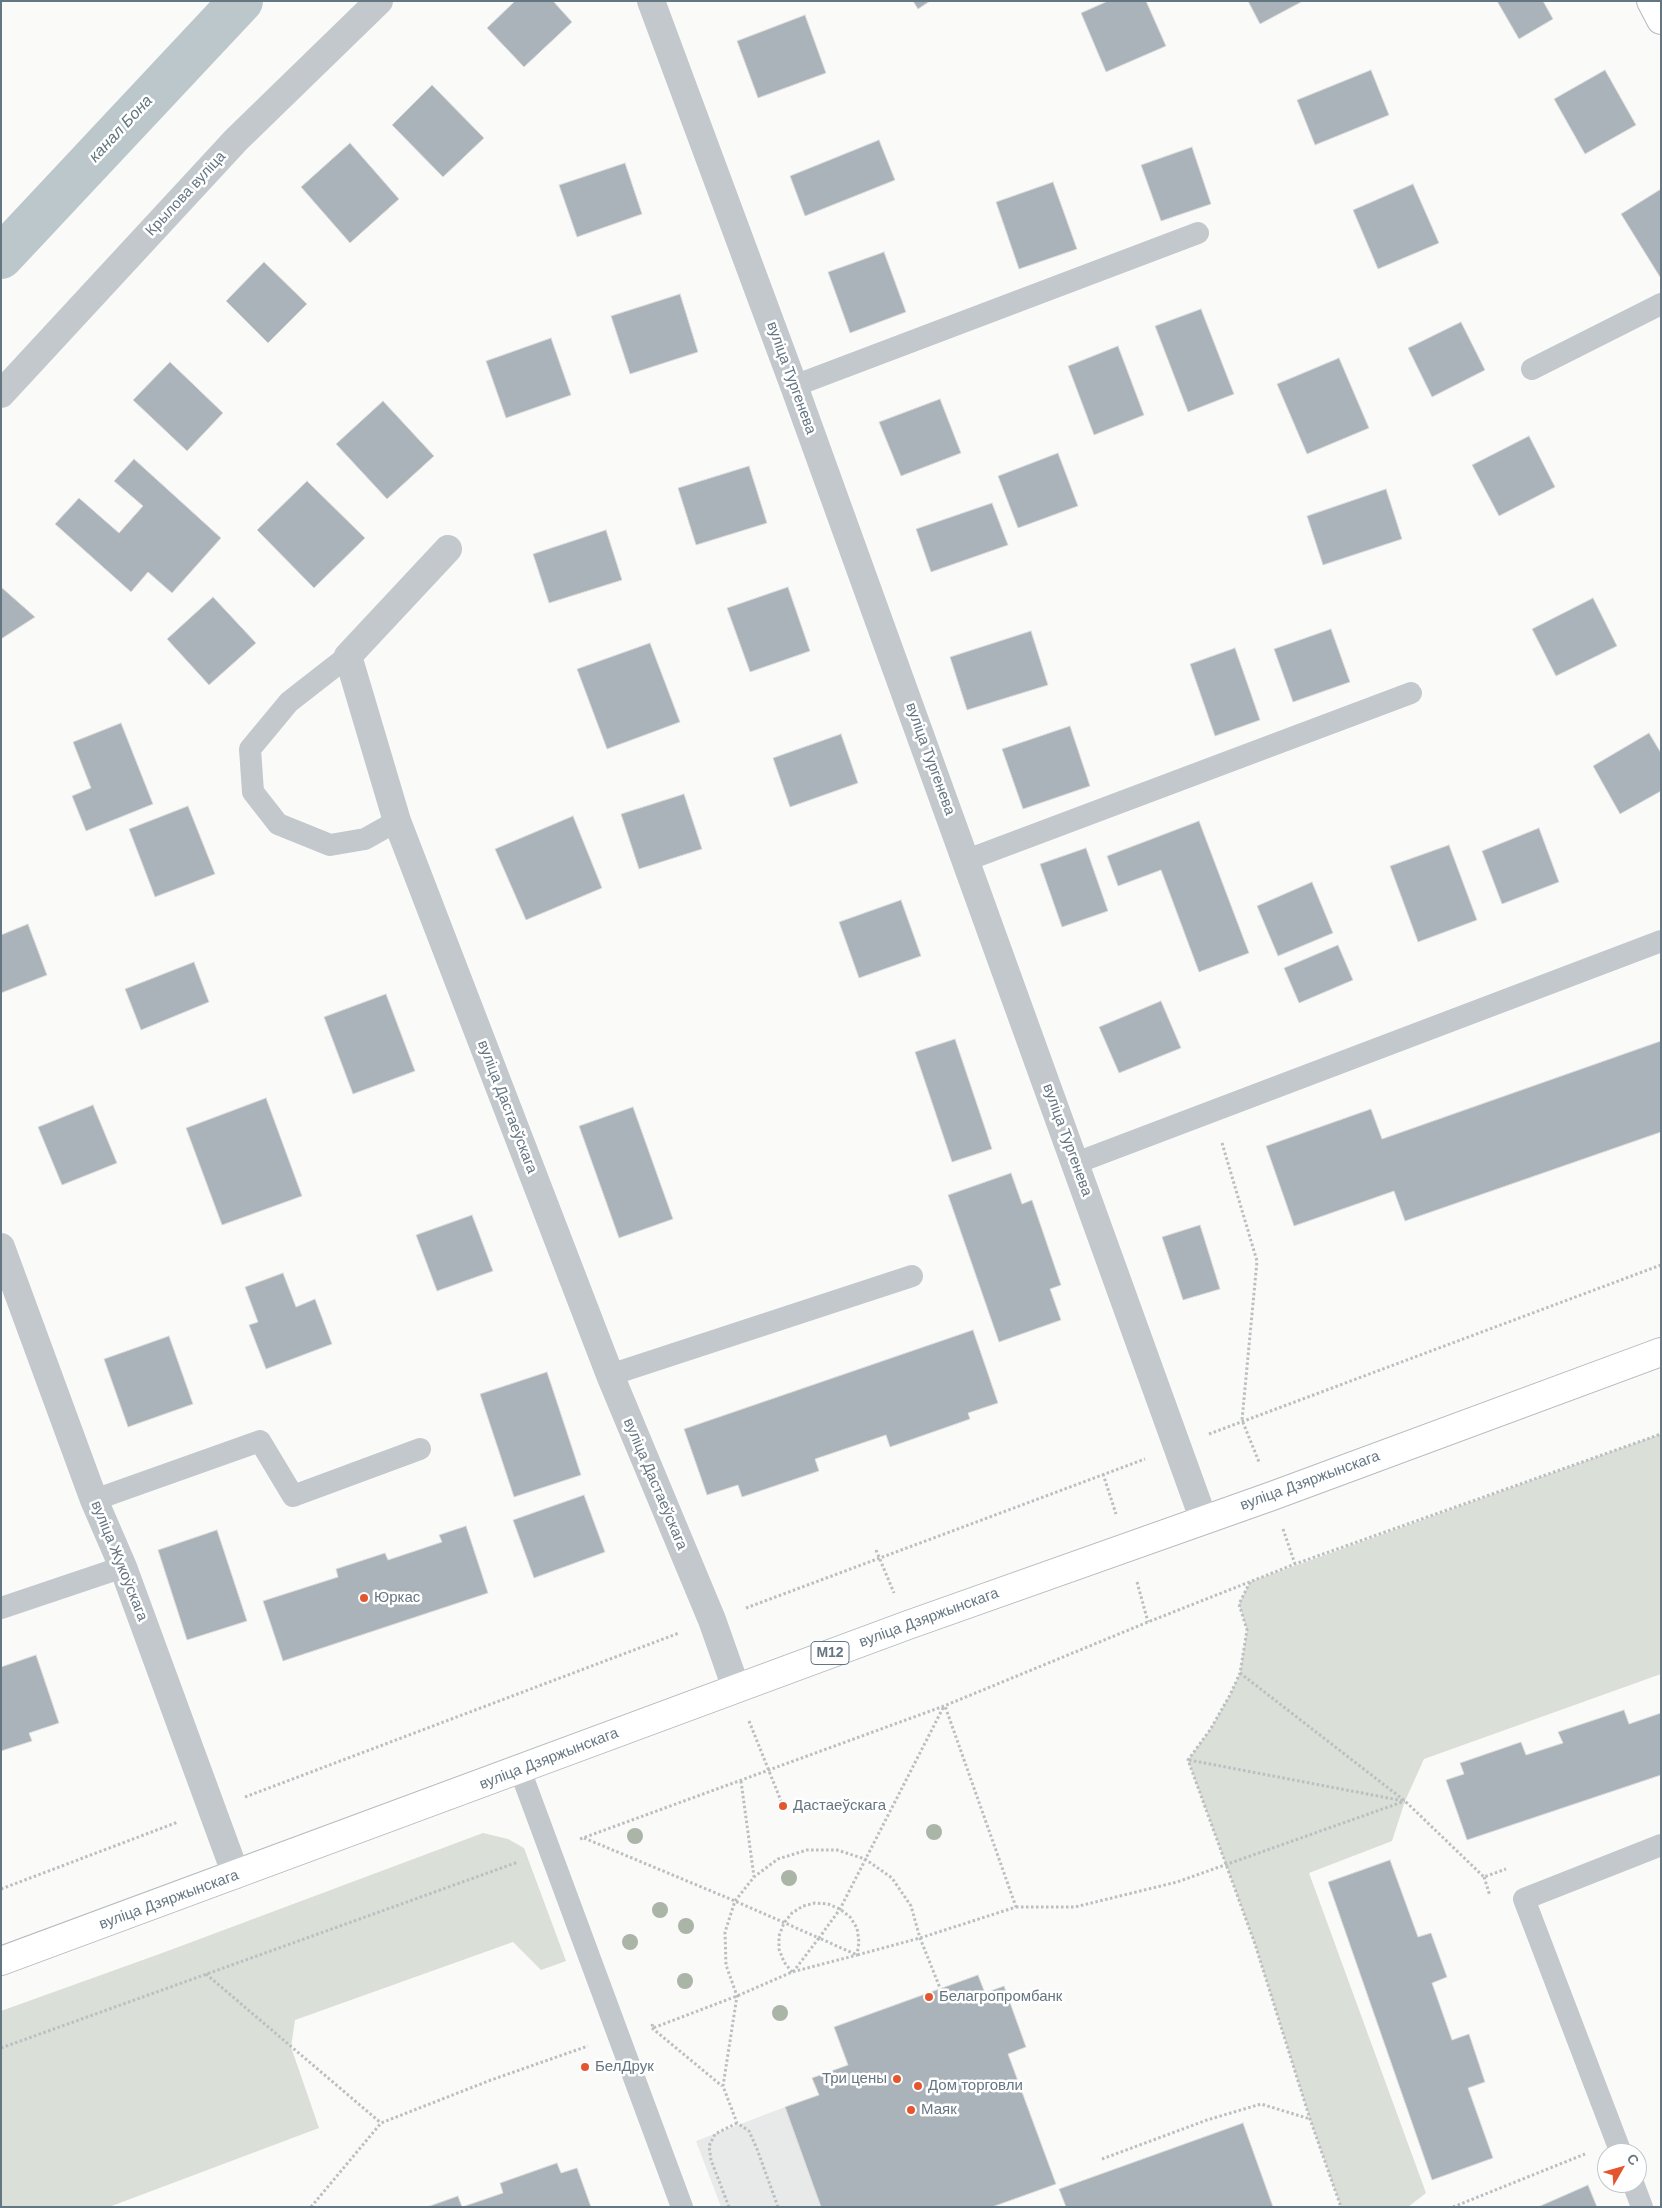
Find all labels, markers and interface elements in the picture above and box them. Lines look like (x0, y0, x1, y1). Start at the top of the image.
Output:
water label: канал Бона (85, 92, 157, 166)
street label: Крылова вуліца (142, 148, 230, 240)
street label: вуліца Тургенева (762, 319, 820, 437)
street label: вуліца Тургенева (901, 700, 959, 818)
street label: вуліца Дастаеўскага (473, 1038, 541, 1176)
street label: вуліца Тургенева (1038, 1081, 1096, 1199)
street label: вуліца Дастаеўскага (619, 1416, 691, 1552)
street label: вуліца Дзяржынскага (1238, 1447, 1382, 1515)
street label: вуліца Жукоўскага (87, 1498, 151, 1624)
street label: вуліца Дзяржынскага (857, 1584, 1001, 1652)
place label: Юркас (374, 1589, 420, 1607)
marker: Юркас (358, 1592, 370, 1604)
road number: М12 (811, 1642, 849, 1665)
street label: вуліца Дзяржынскага (477, 1724, 621, 1794)
place label: Дастаеўскага (793, 1797, 886, 1815)
marker: Дастаеўскага (777, 1800, 789, 1812)
street label: вуліца Дзяржынскага (97, 1866, 241, 1934)
place label: Белагропромбанк (939, 1988, 1062, 2006)
marker: Белагропромбанк (923, 1991, 935, 2003)
place label: БелДрук (595, 2058, 654, 2076)
marker: БелДрук (579, 2061, 591, 2073)
place label: Три цены (822, 2070, 887, 2088)
marker: Три цены (891, 2073, 903, 2085)
place label: Дом торговли (928, 2077, 1023, 2095)
marker: Дом торговли (912, 2080, 924, 2092)
place label: Маяк (921, 2101, 957, 2119)
marker: Маяк (905, 2104, 917, 2116)
north arrow (1597, 2143, 1647, 2193)
text: С (1624, 2150, 1642, 2168)

